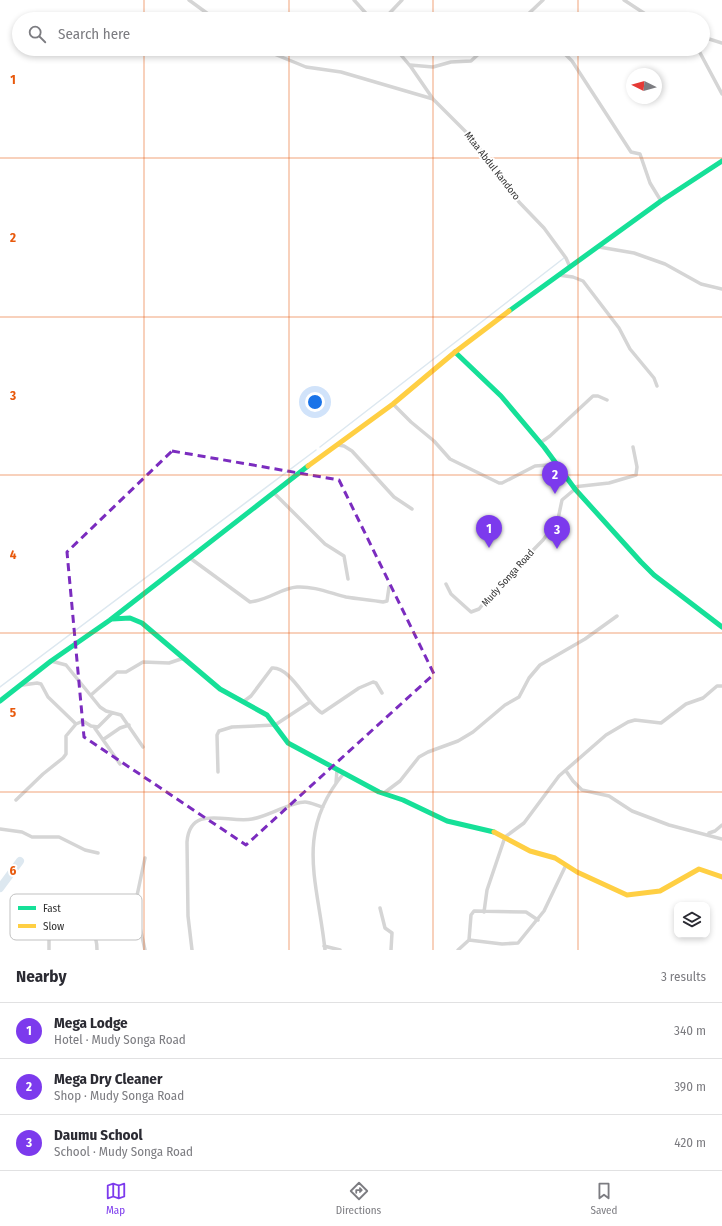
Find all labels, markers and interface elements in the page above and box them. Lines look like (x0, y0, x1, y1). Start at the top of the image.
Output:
search box (12, 12, 710, 56)
icon: search (26, 23, 48, 45)
text: Search here (58, 25, 130, 43)
north arrow (626, 68, 662, 104)
text: 1 (10, 72, 16, 87)
street label: Mtaa Abdul Kandoro (462, 130, 522, 202)
text: 2 (9, 230, 16, 245)
text: 3 (9, 388, 16, 403)
your location (305, 392, 325, 412)
pin: 2 (542, 461, 568, 494)
pin: 1 (476, 515, 502, 548)
pin: 3 (544, 516, 570, 549)
text: 4 (10, 547, 17, 562)
street label: Mudy Songa Road (479, 547, 537, 609)
text: 5 (10, 705, 16, 720)
text: 6 (10, 863, 17, 878)
legend (10, 894, 142, 940)
text: Fast (43, 902, 61, 915)
map controls (674, 902, 710, 938)
button: layers (674, 902, 710, 938)
text: Slow (43, 920, 64, 933)
text: Nearby (16, 966, 67, 987)
text: 3 results (661, 969, 706, 984)
text: Mega Lodge (54, 1014, 128, 1032)
text: 1 (26, 1023, 32, 1038)
text: 340 m (674, 1023, 706, 1038)
text: Hotel · Mudy Songa Road (54, 1032, 186, 1047)
text: Mega Dry Cleaner (54, 1070, 162, 1088)
text: 2 (26, 1079, 32, 1094)
text: 390 m (674, 1079, 706, 1094)
text: Shop · Mudy Songa Road (54, 1088, 184, 1103)
text: Daumu School (54, 1126, 143, 1144)
text: 3 (26, 1135, 32, 1150)
text: 420 m (674, 1135, 706, 1150)
text: School · Mudy Songa Road (54, 1144, 193, 1159)
tab: Map (105, 1180, 127, 1217)
tab: Directions (336, 1180, 381, 1217)
tab: Saved (591, 1180, 617, 1217)

